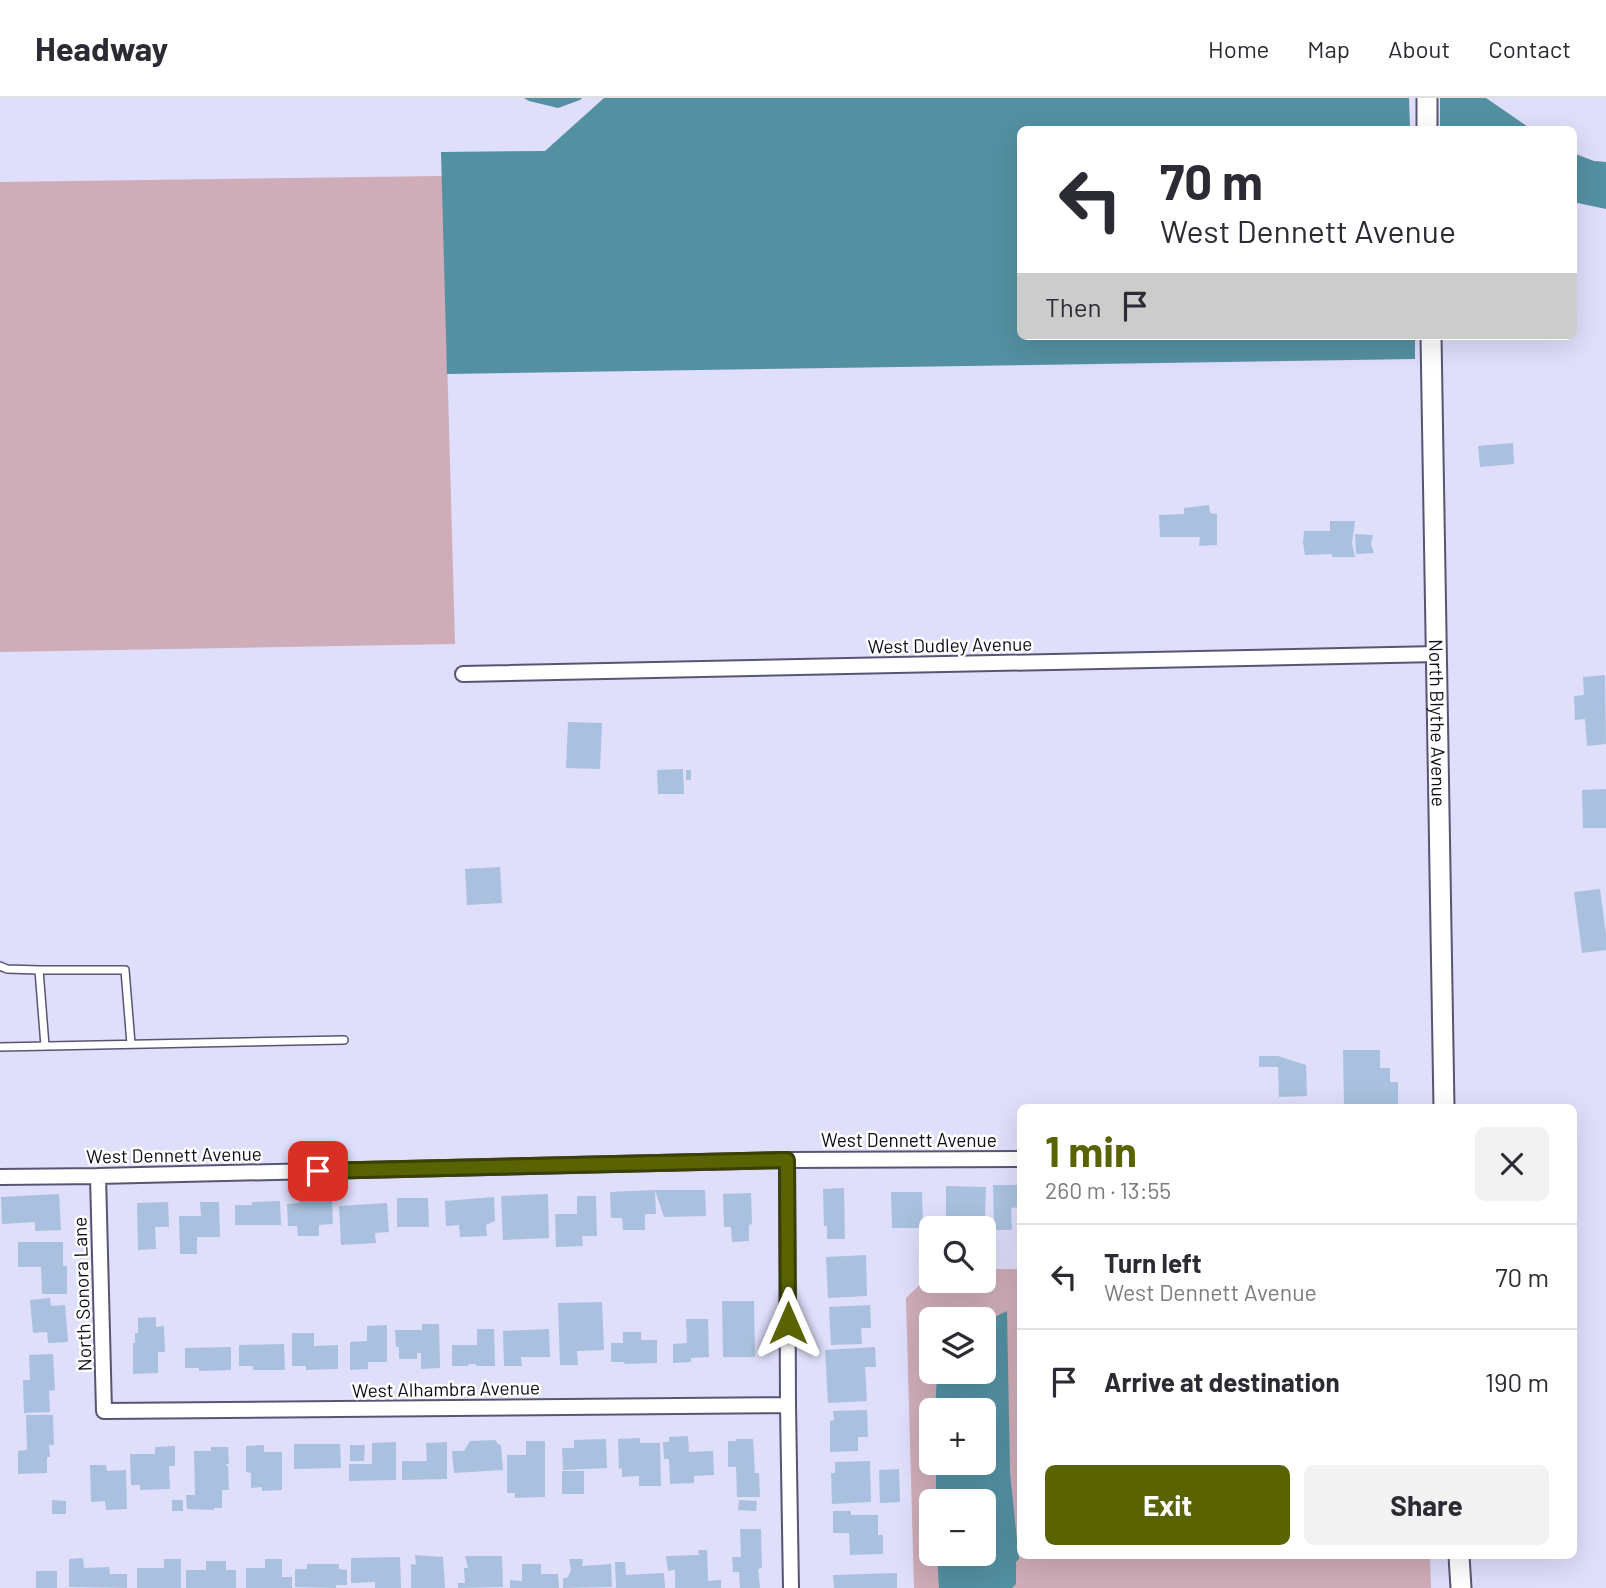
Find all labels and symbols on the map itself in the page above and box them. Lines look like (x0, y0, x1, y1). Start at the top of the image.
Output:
street label: West Dudley Avenue (867, 632, 1033, 657)
street label: North Blythe Avenue (1425, 639, 1451, 807)
street label: West Dennett Avenue (821, 1128, 997, 1151)
street label: West Dennett Avenue (86, 1141, 262, 1168)
pin (288, 1141, 348, 1201)
street label: North Sonora Lane (67, 1216, 96, 1372)
position arrow (751, 1286, 825, 1360)
street label: West Alhambra Avenue (352, 1375, 540, 1402)

